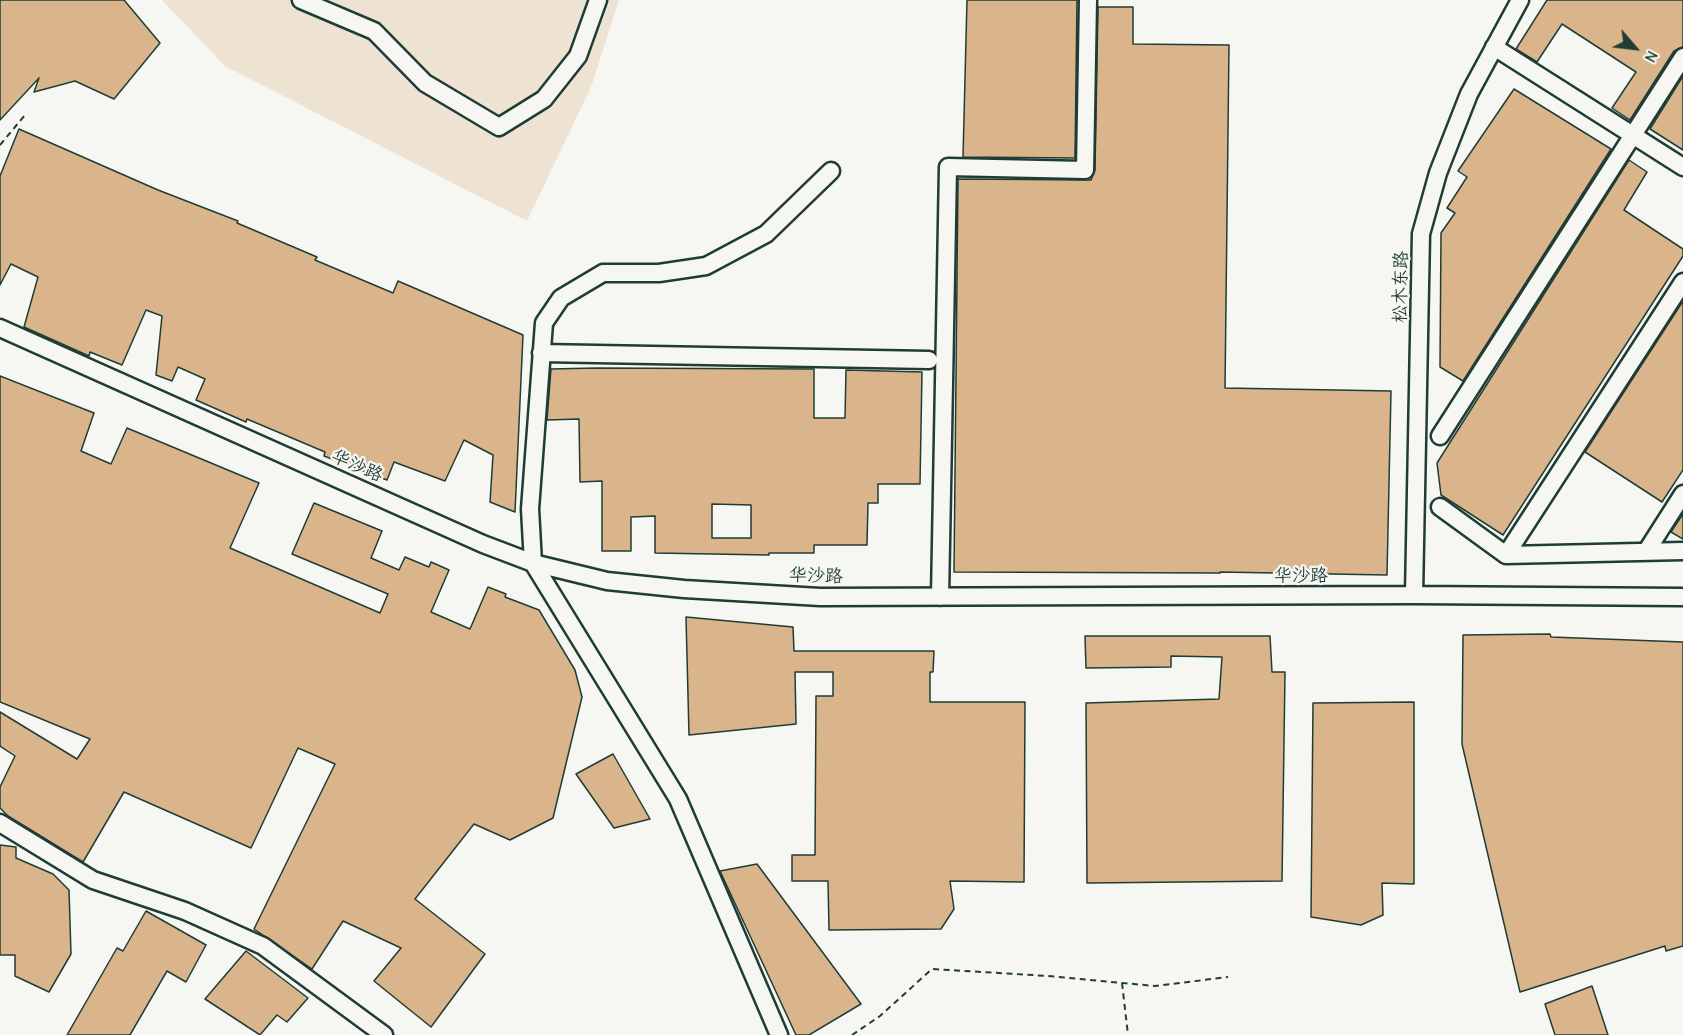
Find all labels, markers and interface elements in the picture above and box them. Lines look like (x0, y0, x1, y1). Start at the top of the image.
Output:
north arrow (1605, 18, 1665, 78)
text: N (1640, 48, 1661, 65)
street label: 松木东路 (1390, 251, 1412, 323)
street label: 华沙路 (328, 445, 386, 487)
street label: 华沙路 (789, 564, 843, 588)
street label: 华沙路 (1274, 565, 1328, 587)

